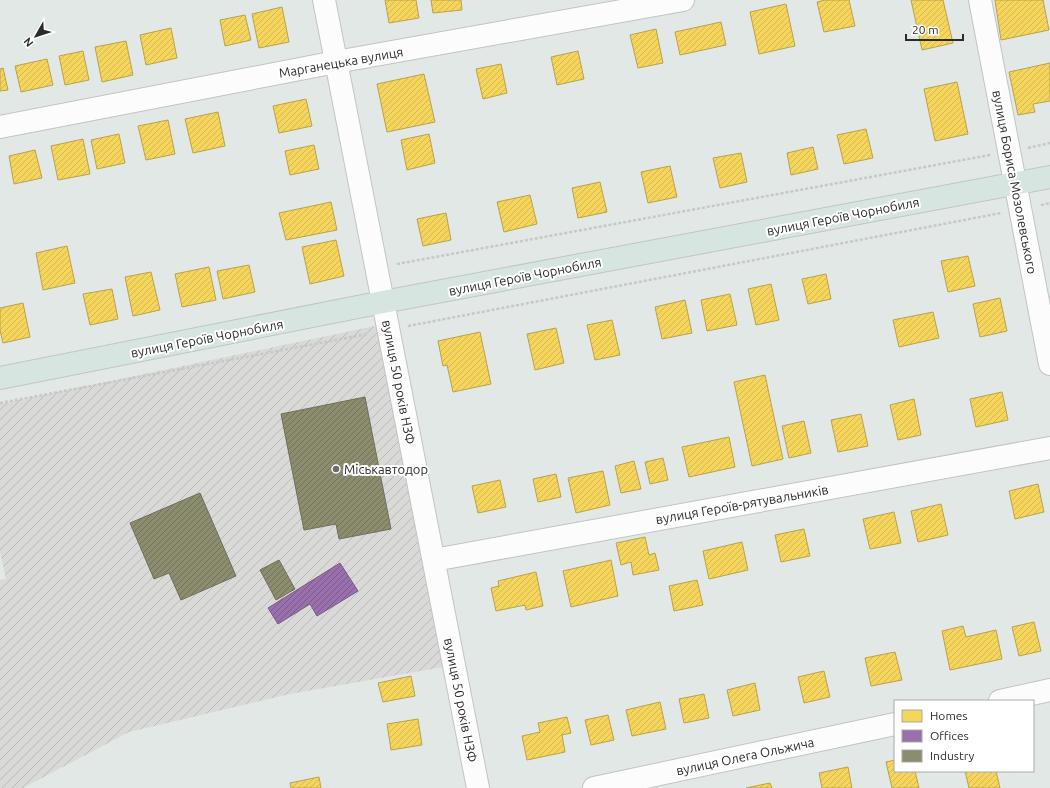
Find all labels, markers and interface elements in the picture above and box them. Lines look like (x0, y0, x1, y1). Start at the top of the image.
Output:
north arrow (16, 16, 56, 56)
scale bar (906, 16, 963, 42)
text: 20 m (912, 23, 939, 36)
text: N (21, 35, 35, 49)
street label: Марганецька вулиця (278, 44, 404, 80)
street label: вулиця Бориса Мозолевського (990, 89, 1040, 275)
street label: вулиця Героїв Чорнобиля (765, 194, 921, 238)
street label: вулиця Героїв Чорнобиля (447, 254, 603, 298)
street label: вулиця Героїв Чорнобиля (129, 316, 285, 360)
street label: вулиця 50 років НЗФ (380, 319, 418, 445)
place label: Міськавтодор (344, 462, 428, 476)
marker: Міськавтодор (331, 464, 341, 474)
street label: вулиця Героїв-рятувальників (655, 482, 829, 526)
street label: вулиця 50 років НЗФ (442, 637, 480, 763)
legend (894, 700, 1034, 772)
text: Homes (930, 709, 968, 722)
text: Offices (930, 729, 969, 742)
street label: вулиця Олега Ольжича (675, 735, 815, 777)
text: Industry (930, 749, 975, 762)

